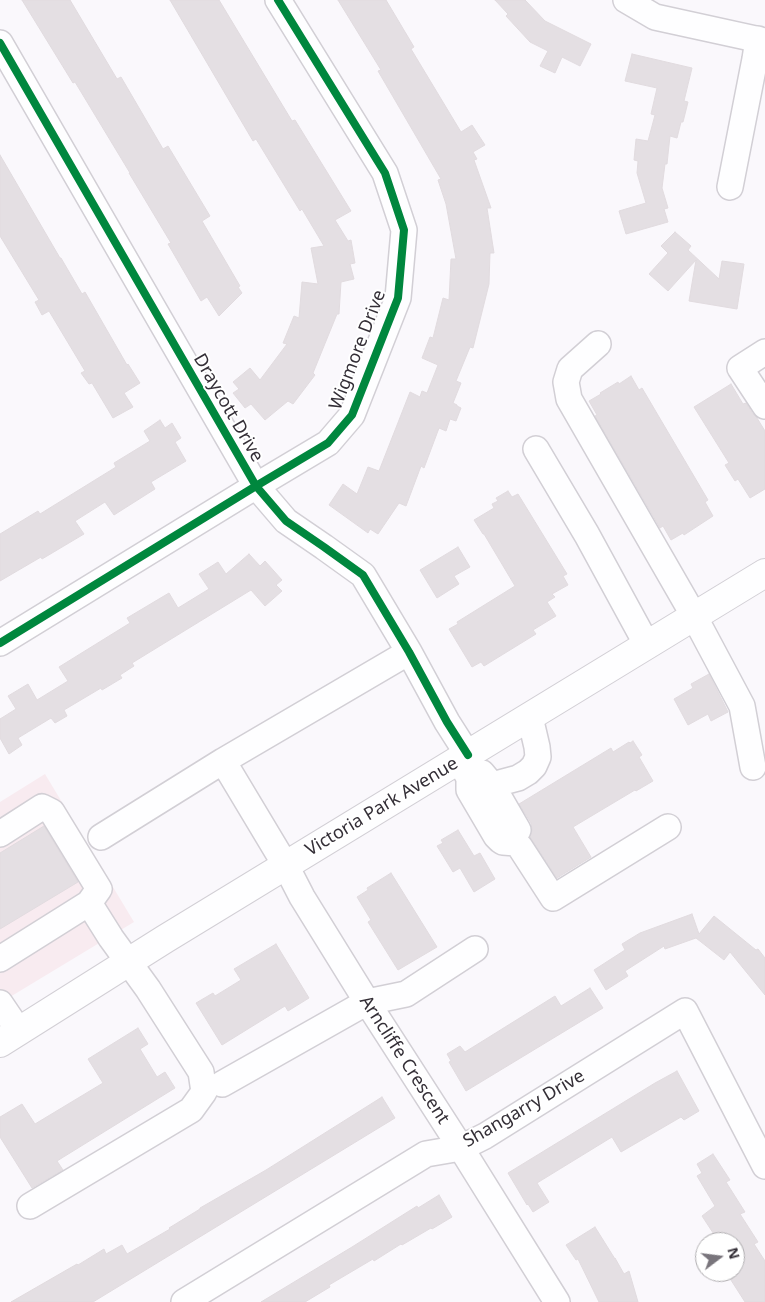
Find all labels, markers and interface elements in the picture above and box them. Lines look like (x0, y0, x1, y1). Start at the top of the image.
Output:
street label: Wigmore Drive (325, 287, 391, 413)
street label: Draycott Drive (188, 350, 268, 466)
street label: Victoria Park Avenue (302, 753, 462, 861)
street label: Arncliffe Crescent (354, 992, 454, 1128)
street label: Shangarry Drive (459, 1065, 589, 1153)
north arrow (695, 1232, 745, 1282)
text: N (723, 1245, 745, 1261)

